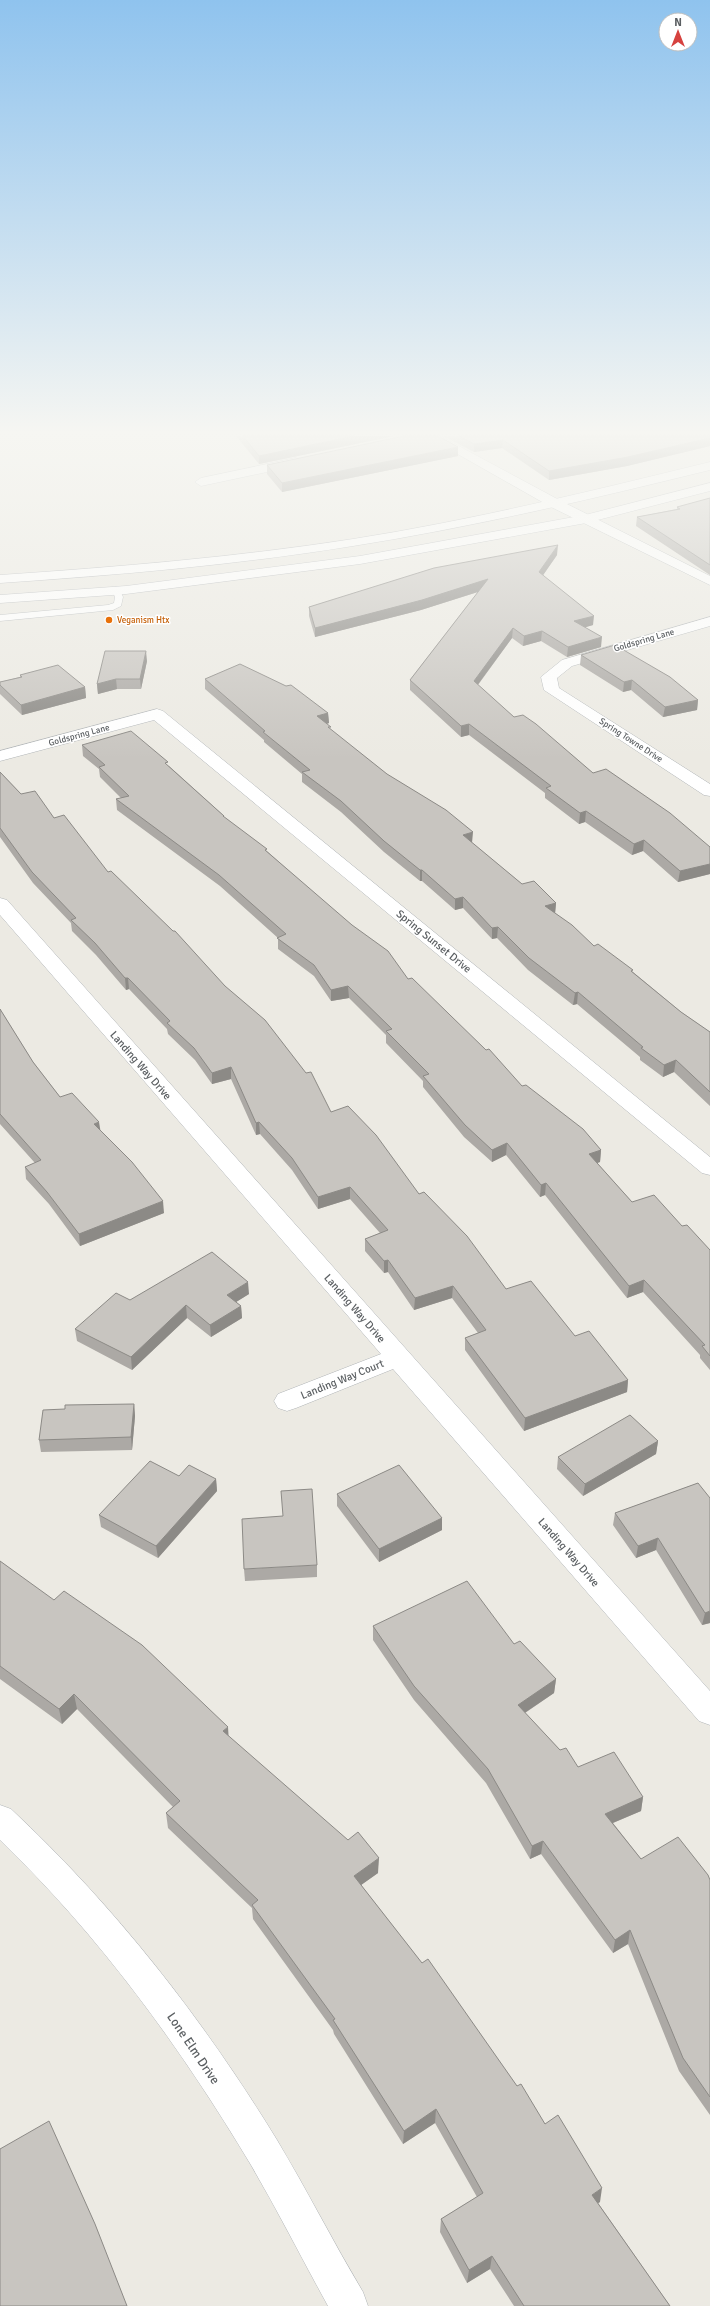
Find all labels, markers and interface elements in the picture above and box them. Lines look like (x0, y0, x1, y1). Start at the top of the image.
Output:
north arrow (658, 12, 698, 52)
text: N (674, 16, 682, 29)
marker: Veganism Htx (104, 615, 114, 625)
place label: Veganism Htx (117, 615, 170, 626)
street label: Goldspring Lane (612, 626, 676, 654)
street label: Spring Towne Drive (597, 716, 665, 765)
street label: Goldspring Lane (47, 722, 111, 749)
street label: Spring Sunset Drive (394, 907, 474, 976)
street label: Landing Way Drive (107, 1028, 174, 1102)
street label: Landing Way Drive (321, 1271, 388, 1345)
street label: Landing Way Court (299, 1357, 386, 1402)
street label: Landing Way Drive (535, 1515, 602, 1589)
street label: Lone Elm Drive (163, 2010, 223, 2087)

